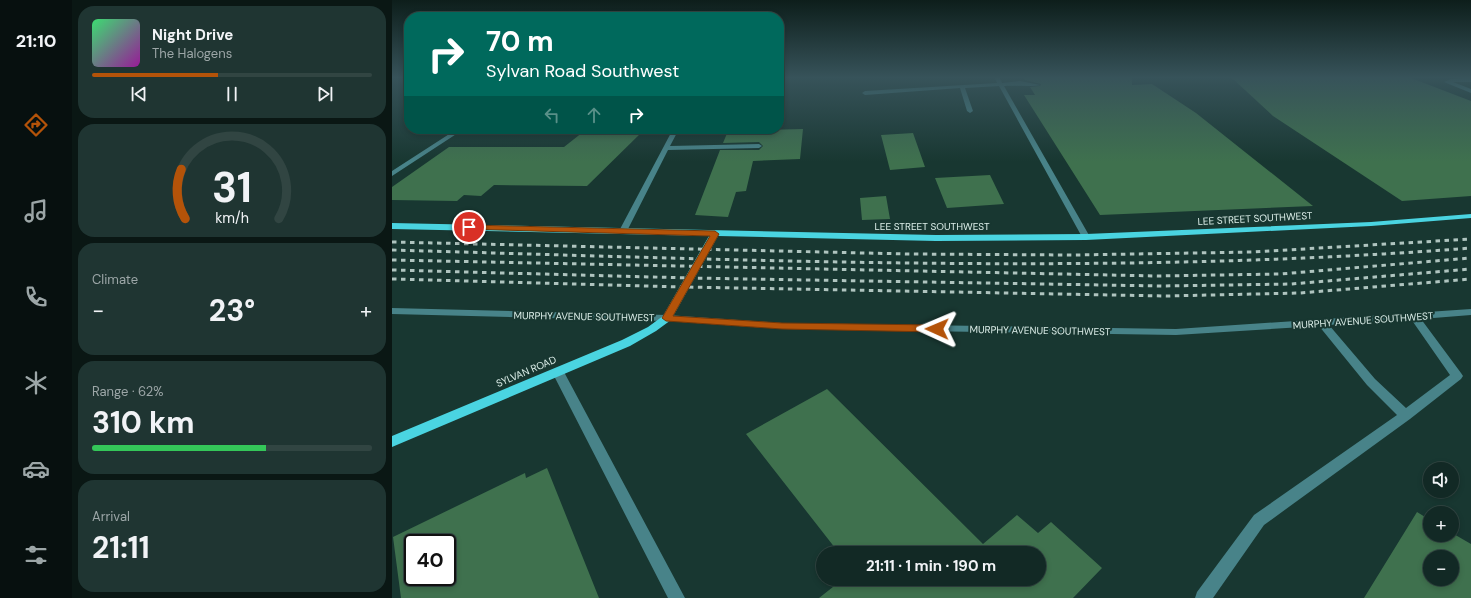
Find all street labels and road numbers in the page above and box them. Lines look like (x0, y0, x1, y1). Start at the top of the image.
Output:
street label: LEE STREET SOUTHWEST (1197, 209, 1313, 228)
street label: LEE STREET SOUTHWEST (874, 220, 990, 233)
street label: MURPHY AVENUE SOUTHWEST (513, 309, 655, 324)
street label: MURPHY AVENUE SOUTHWEST (1292, 309, 1434, 332)
street label: MURPHY AVENUE SOUTHWEST (969, 323, 1111, 338)
street label: SYLVAN ROAD (494, 353, 558, 390)

